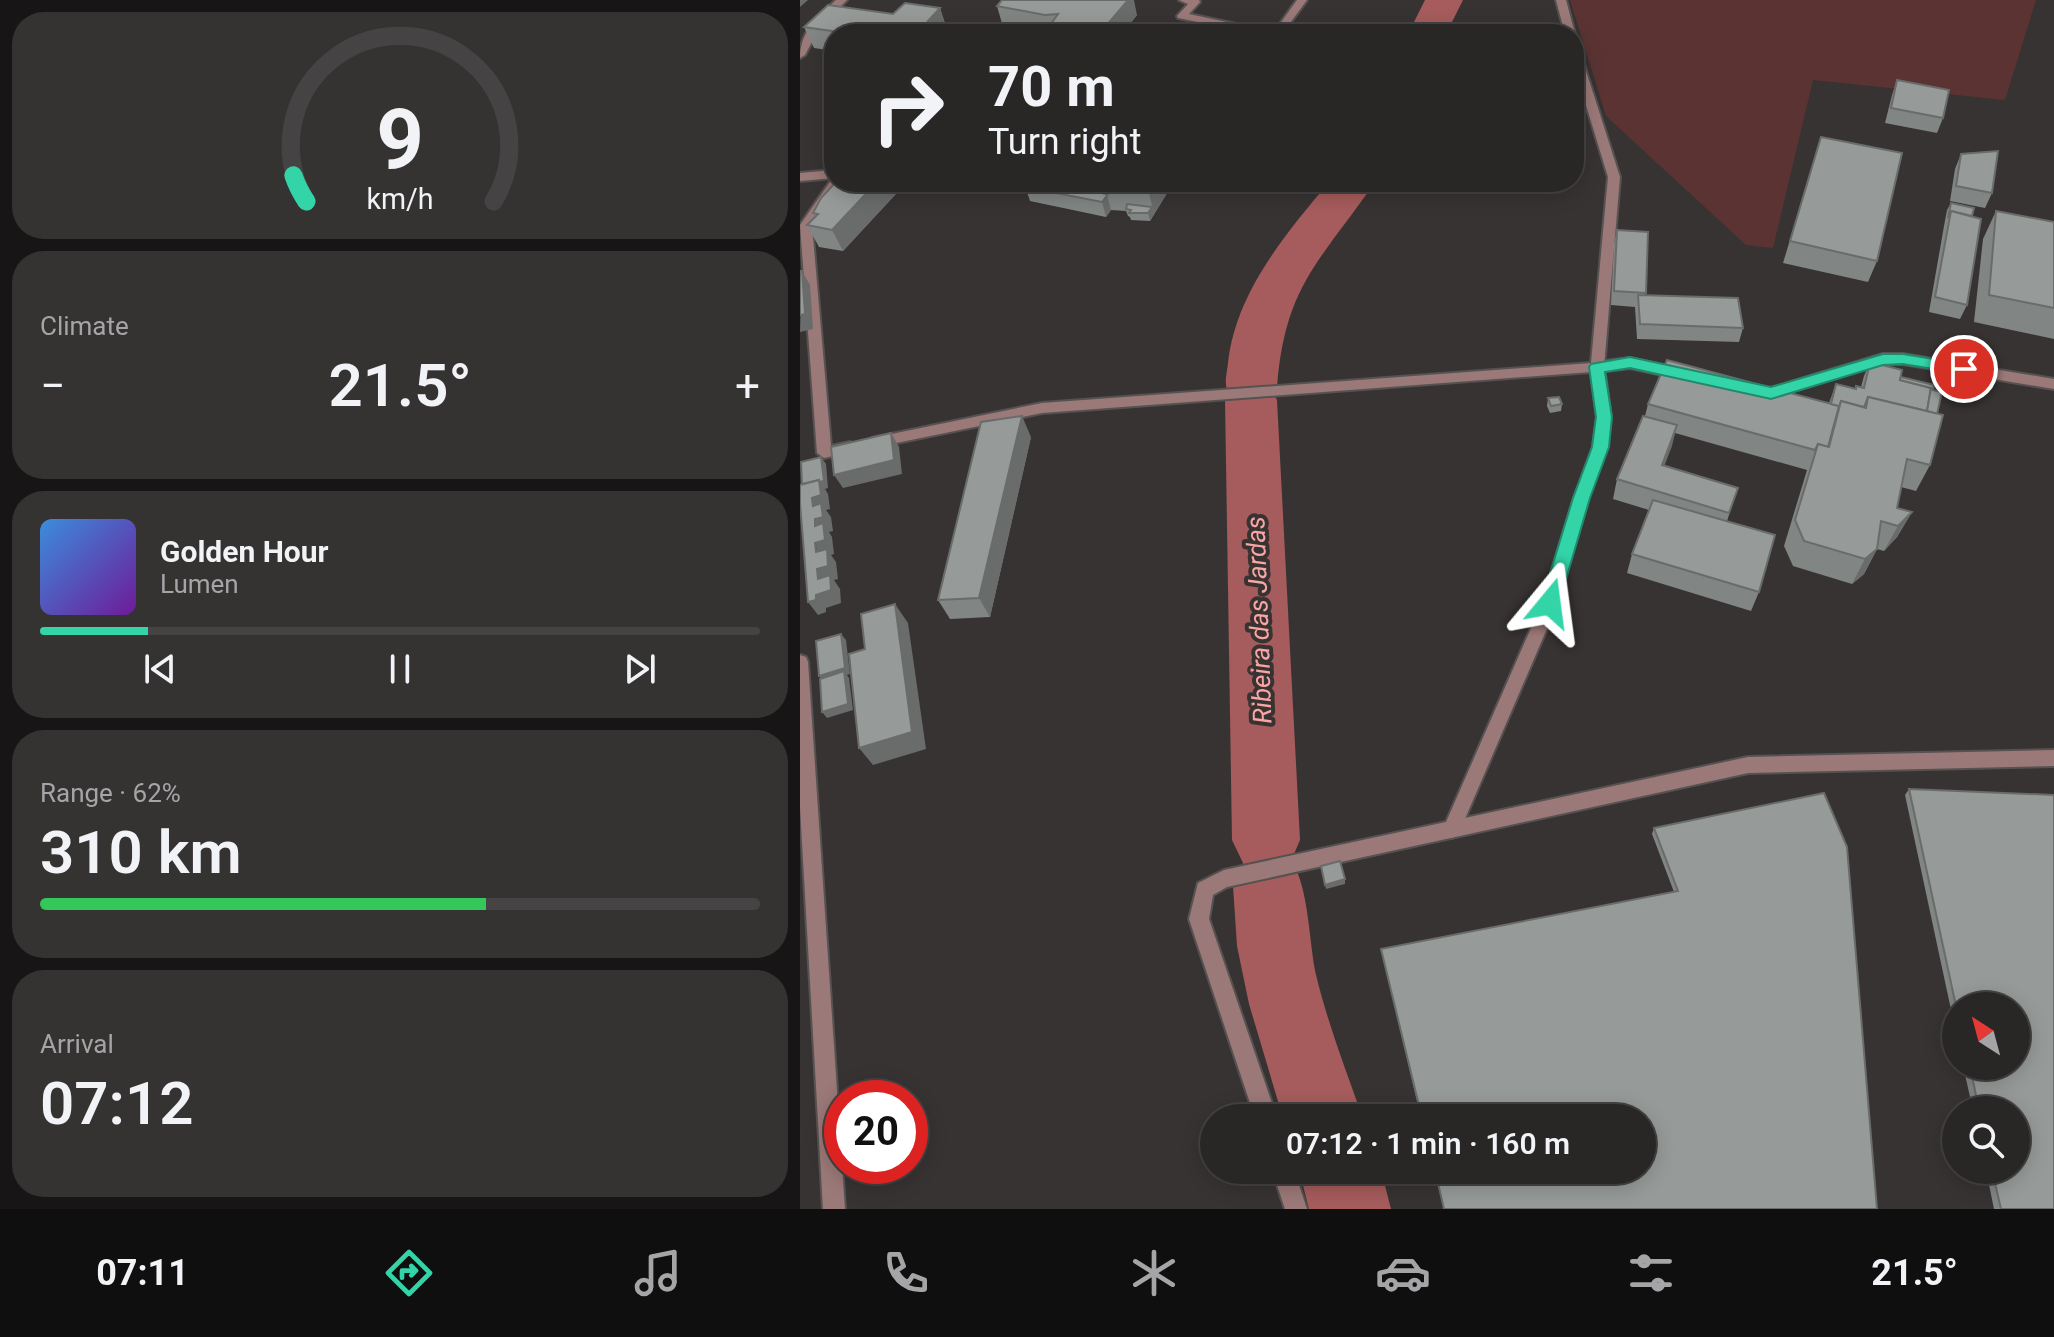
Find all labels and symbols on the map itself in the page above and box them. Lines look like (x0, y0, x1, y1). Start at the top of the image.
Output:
pin (1930, 335, 1998, 403)
water label: Ribeira das Jardas (1240, 516, 1278, 724)
position arrow (1508, 561, 1592, 645)
north arrow (1942, 992, 2030, 1080)
speed limit sign: 20 (824, 1080, 928, 1184)

